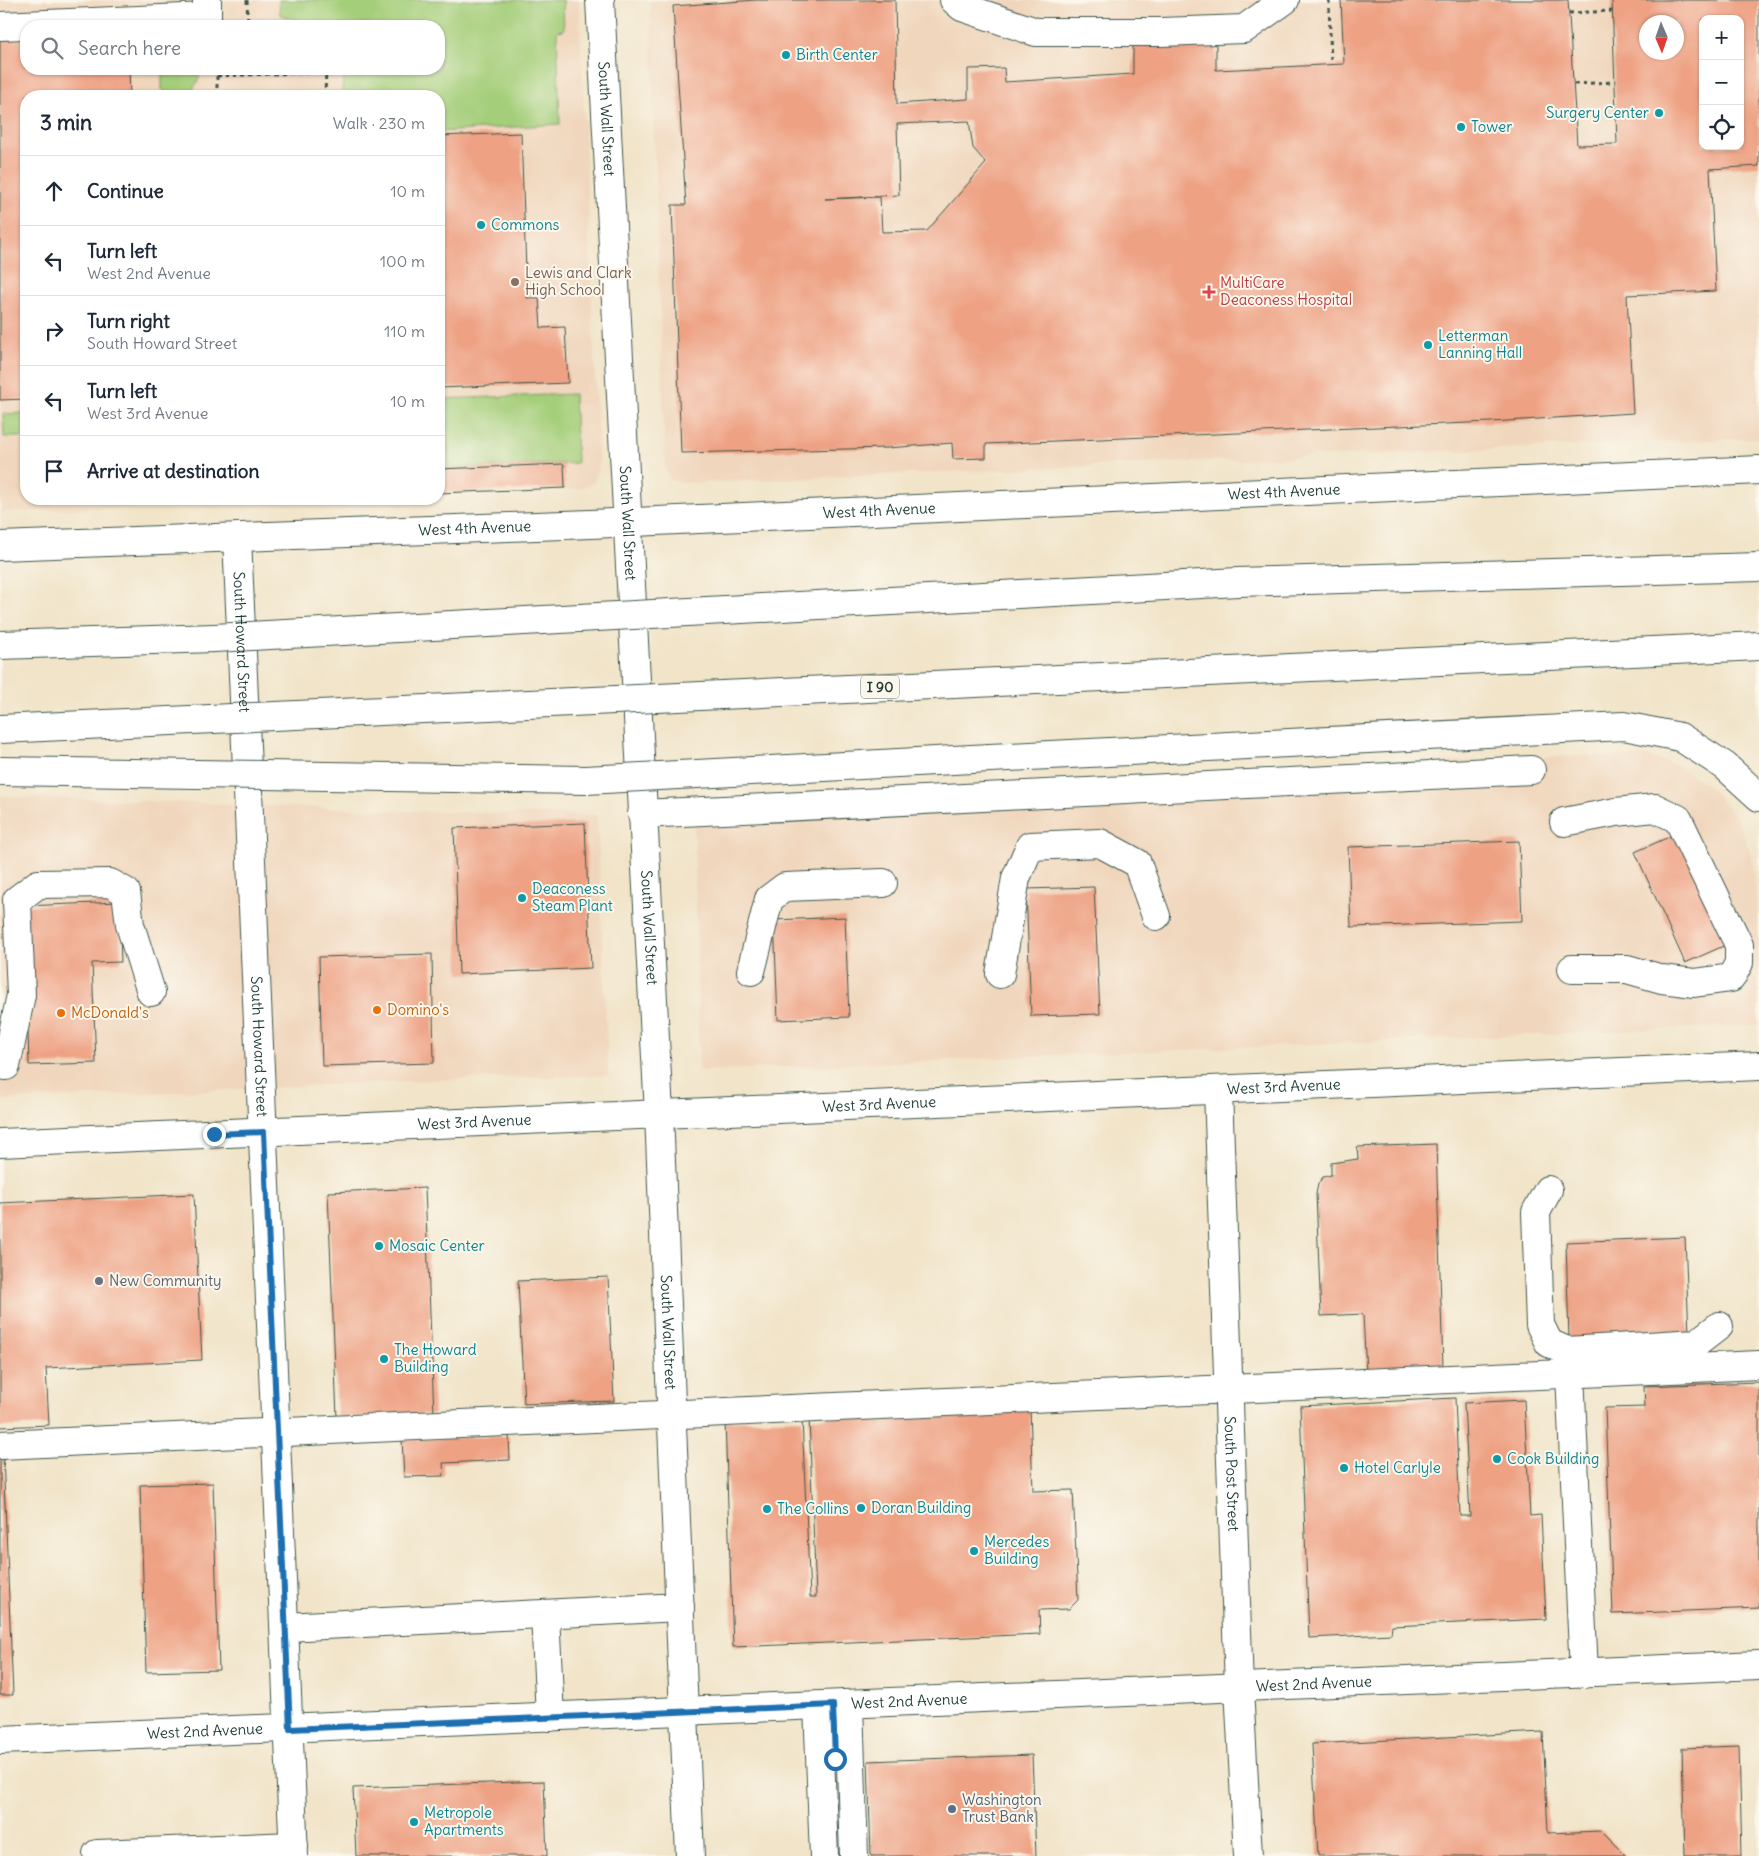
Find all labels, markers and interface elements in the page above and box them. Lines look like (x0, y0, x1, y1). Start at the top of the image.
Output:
north arrow (1639, 15, 1684, 60)
map controls (1699, 15, 1744, 150)
button: + (1699, 15, 1744, 60)
search box (20, 20, 445, 75)
icon: search (38, 34, 66, 62)
text: Search here (78, 36, 181, 60)
place label: Birth Center (796, 45, 878, 64)
marker: Birth Center (780, 49, 792, 61)
button: − (1699, 60, 1744, 105)
street label: South Wall Street (594, 61, 619, 177)
place label: Surgery Center (1546, 103, 1649, 122)
button: locate (1699, 105, 1744, 150)
marker: Surgery Center (1653, 107, 1665, 119)
text: 3 min (40, 109, 92, 136)
text: Walk · 230 m (333, 113, 425, 133)
place label: Tower (1471, 117, 1512, 136)
marker: Tower (1455, 121, 1467, 133)
icon: ahead (40, 177, 68, 205)
text: Continue (87, 179, 164, 203)
text: 10 m (390, 181, 425, 201)
place label: Commons (491, 215, 560, 234)
marker: Commons (475, 219, 487, 231)
text: Turn left (87, 239, 157, 263)
icon: left (40, 247, 68, 275)
text: 100 m (380, 251, 425, 271)
text: West 2nd Avenue (87, 263, 211, 283)
place label: Lewis and Clark High School (525, 263, 632, 299)
place label: MultiCare Deaconess Hospital (1220, 273, 1352, 309)
marker: Lewis and Clark High School (509, 276, 521, 288)
marker: MultiCare Deaconess Hospital (1202, 285, 1216, 299)
text: Turn right (87, 309, 170, 333)
icon: right (40, 317, 68, 345)
text: 110 m (384, 321, 425, 341)
place label: Letterman Lanning Hall (1438, 326, 1522, 362)
text: South Howard Street (87, 333, 237, 353)
marker: Letterman Lanning Hall (1422, 339, 1434, 351)
text: Turn left (87, 379, 157, 403)
icon: left (40, 387, 68, 415)
text: 10 m (390, 391, 425, 411)
text: West 3rd Avenue (87, 403, 208, 423)
icon: arrive (40, 457, 68, 485)
text: Arrive at destination (87, 459, 260, 483)
street label: South Wall Street (616, 465, 641, 581)
street label: West 4th Avenue (1227, 479, 1341, 504)
street label: West 4th Avenue (822, 498, 936, 522)
street label: West 4th Avenue (418, 516, 531, 539)
street label: South Howard Street (230, 571, 255, 713)
road number: I 90 (861, 676, 899, 699)
street label: South Wall Street (637, 870, 662, 986)
place label: Deaconess Steam Plant (532, 879, 613, 915)
marker: Deaconess Steam Plant (516, 892, 528, 904)
street label: South Howard Street (247, 976, 272, 1117)
place label: Domino's (387, 1000, 449, 1019)
place label: McDonald's (71, 1003, 149, 1022)
marker: Domino's (371, 1004, 383, 1016)
marker: McDonald's (55, 1007, 67, 1019)
street label: West 3rd Avenue (1226, 1074, 1341, 1098)
street label: West 3rd Avenue (822, 1092, 936, 1116)
street label: West 3rd Avenue (417, 1110, 532, 1134)
route end (203, 1123, 226, 1146)
place label: Mosaic Center (389, 1236, 485, 1255)
marker: Mosaic Center (373, 1240, 385, 1252)
place label: New Community (109, 1271, 221, 1290)
street label: South Wall Street (657, 1274, 681, 1390)
marker: New Community (93, 1275, 105, 1287)
place label: The Howard Building (394, 1340, 477, 1376)
marker: The Howard Building (378, 1353, 390, 1365)
street label: South Post Street (1220, 1416, 1243, 1532)
place label: Cook Building (1507, 1449, 1599, 1468)
marker: Cook Building (1491, 1453, 1503, 1465)
place label: Hotel Carlyle (1354, 1458, 1441, 1477)
marker: Hotel Carlyle (1338, 1462, 1350, 1474)
place label: Doran Building (871, 1498, 971, 1517)
place label: The Collins (777, 1499, 849, 1518)
marker: Doran Building (855, 1502, 867, 1514)
marker: The Collins (761, 1503, 773, 1515)
place label: Mercedes Building (984, 1532, 1049, 1568)
marker: Mercedes Building (968, 1545, 980, 1557)
street label: West 2nd Avenue (1255, 1672, 1372, 1695)
street label: West 2nd Avenue (851, 1689, 968, 1713)
street label: West 2nd Avenue (146, 1719, 263, 1743)
route start (824, 1748, 847, 1771)
place label: Washington Trust Bank (962, 1790, 1042, 1826)
place label: Metropole Apartments (424, 1803, 504, 1839)
marker: Washington Trust Bank (946, 1803, 958, 1815)
marker: Metropole Apartments (408, 1816, 420, 1828)

